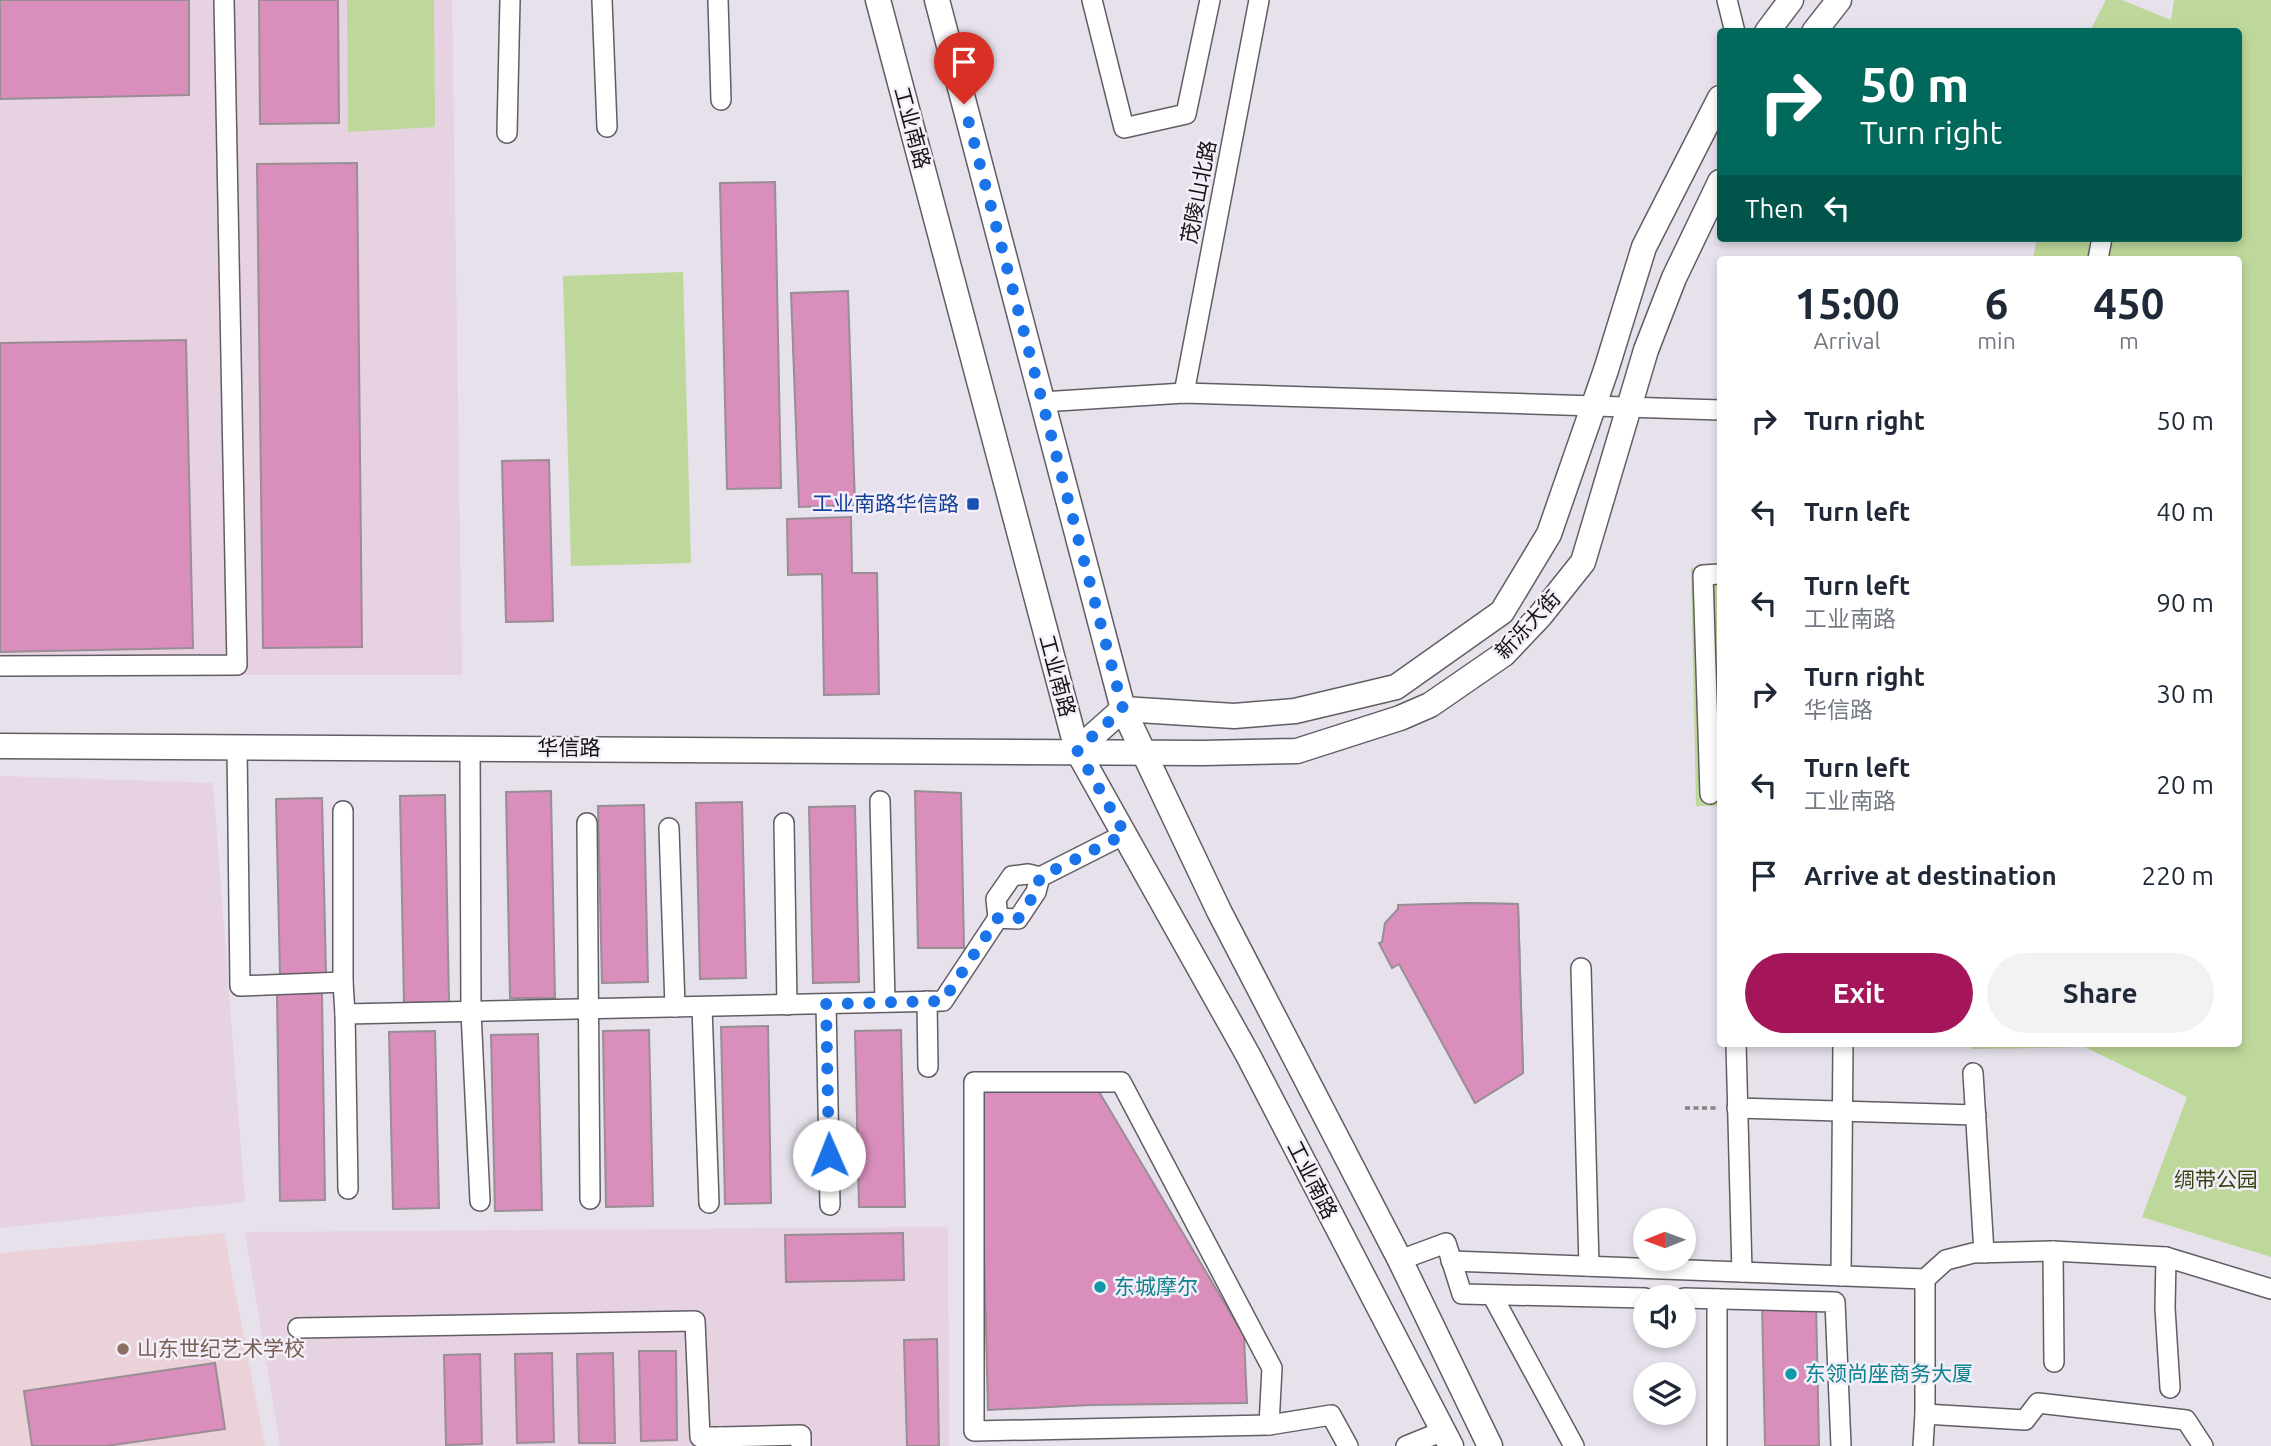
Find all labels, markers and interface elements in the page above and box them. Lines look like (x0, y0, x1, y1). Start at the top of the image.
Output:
pin (934, 32, 994, 104)
icon: arrive (945, 43, 983, 81)
icon: right (1745, 56, 1836, 147)
text: 50 m (1860, 56, 1969, 111)
street label: 工业南路 (891, 84, 935, 171)
text: Turn right (1860, 114, 2002, 150)
street label: 茂陵山北路 (1176, 138, 1220, 246)
icon: left (1818, 189, 1856, 227)
text: Then (1745, 194, 1804, 223)
text: 15:00 (1795, 280, 1900, 327)
text: 6 (1985, 280, 2008, 327)
text: 450 (2093, 280, 2164, 327)
text: Arrival (1814, 328, 1881, 353)
text: min (1977, 328, 2016, 353)
text: m (2119, 328, 2139, 353)
icon: right (1745, 402, 1783, 440)
text: Turn right (1804, 406, 1925, 435)
text: 50 m (2156, 406, 2214, 435)
place label: 工业南路华信路 (812, 491, 959, 515)
icon: left (1745, 493, 1783, 531)
marker: 工业南路华信路 (965, 496, 981, 512)
text: Turn left (1804, 497, 1910, 526)
text: 40 m (2156, 497, 2214, 526)
text: Turn left (1804, 571, 1910, 600)
icon: left (1745, 584, 1783, 622)
street label: 新泺大街 (1490, 585, 1565, 663)
text: 90 m (2156, 588, 2214, 617)
text: 工业南路 (1804, 606, 1896, 631)
street label: 工业南路 (1036, 632, 1080, 719)
text: Turn right (1804, 662, 1925, 691)
icon: right (1745, 675, 1783, 713)
text: 30 m (2156, 679, 2214, 708)
text: 华信路 (1804, 697, 1873, 722)
street label: 华信路 (538, 735, 601, 759)
text: Turn left (1804, 753, 1910, 782)
icon: left (1745, 766, 1783, 804)
text: 20 m (2156, 770, 2214, 799)
text: 工业南路 (1804, 788, 1896, 813)
icon: arrive (1745, 857, 1783, 895)
text: Arrive at destination (1804, 861, 2057, 890)
text: 220 m (2142, 861, 2214, 890)
button: Exit (1745, 953, 1973, 1033)
button: Share (1987, 953, 2214, 1033)
position arrow (792, 1118, 866, 1192)
street label: 工业南路 (1283, 1137, 1343, 1222)
park label: 绸带公园 (2174, 1167, 2258, 1191)
north arrow (1633, 1208, 1696, 1270)
map controls (1633, 1208, 1696, 1425)
place label: 东城摩尔 (1114, 1274, 1198, 1298)
marker: 东城摩尔 (1092, 1279, 1108, 1295)
button: sound (1633, 1285, 1696, 1348)
place label: 山东世纪艺术学校 (137, 1336, 305, 1360)
marker: 山东世纪艺术学校 (115, 1341, 131, 1357)
place label: 东领尚座商务大厦 (1805, 1361, 1973, 1385)
button: layers (1633, 1362, 1696, 1425)
marker: 东领尚座商务大厦 (1783, 1366, 1799, 1382)

